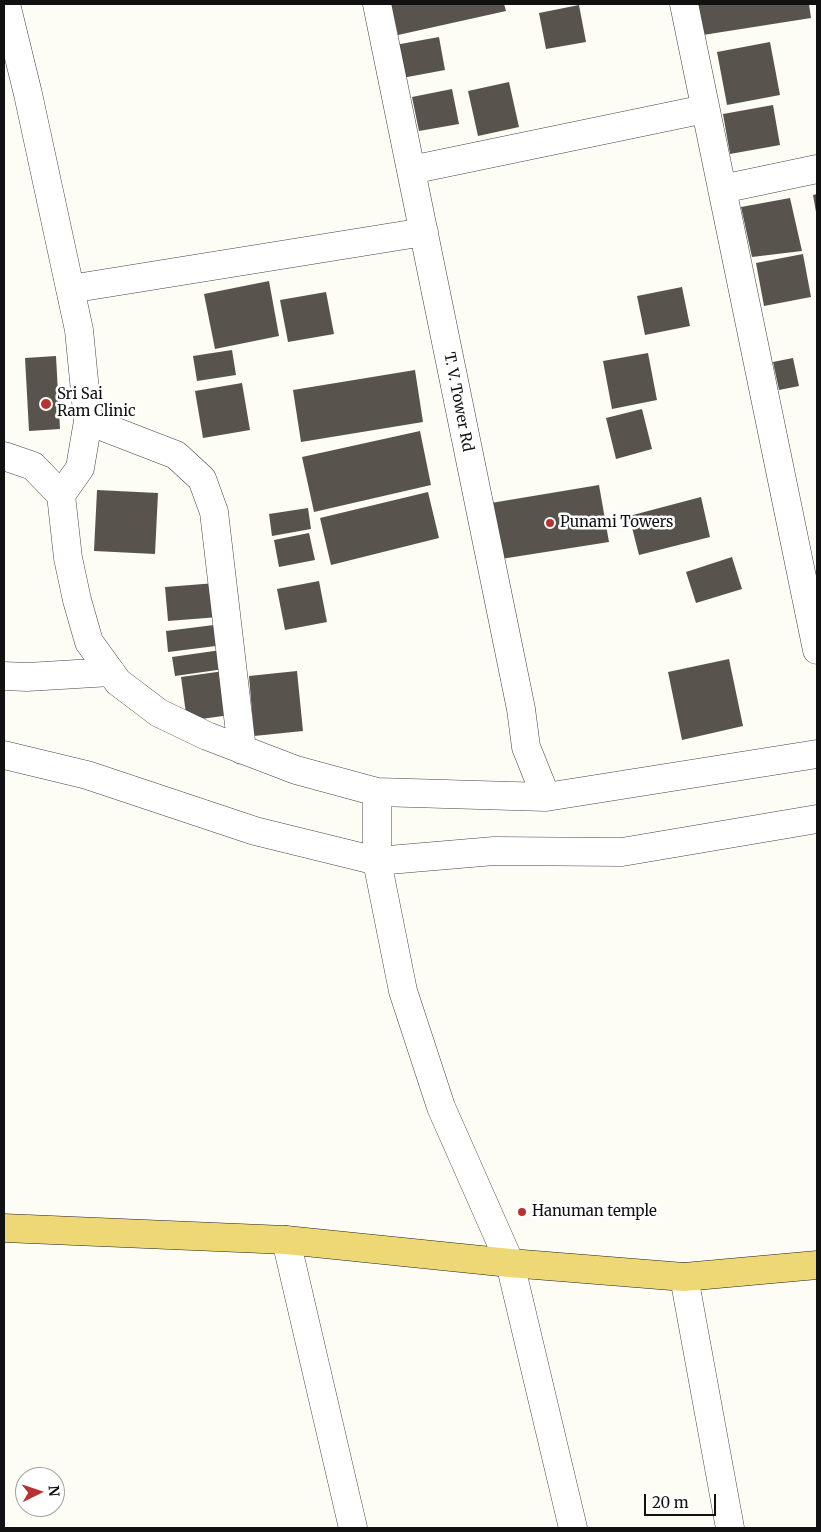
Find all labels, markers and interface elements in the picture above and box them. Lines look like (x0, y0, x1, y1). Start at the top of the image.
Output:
street label: T. V. Tower Rd (440, 351, 476, 453)
place label: Sri Sai Ram Clinic (57, 386, 136, 421)
marker: Sri Sai Ram Clinic (39, 397, 53, 411)
place label: Punami Towers (560, 514, 673, 532)
marker: Punami Towers (544, 517, 556, 529)
place label: Hanuman temple (532, 1203, 657, 1221)
marker: Hanuman temple (516, 1206, 528, 1218)
north arrow (15, 1467, 65, 1517)
scale bar (646, 1484, 718, 1516)
text: N (45, 1485, 63, 1497)
text: 20 m (652, 1493, 689, 1512)

